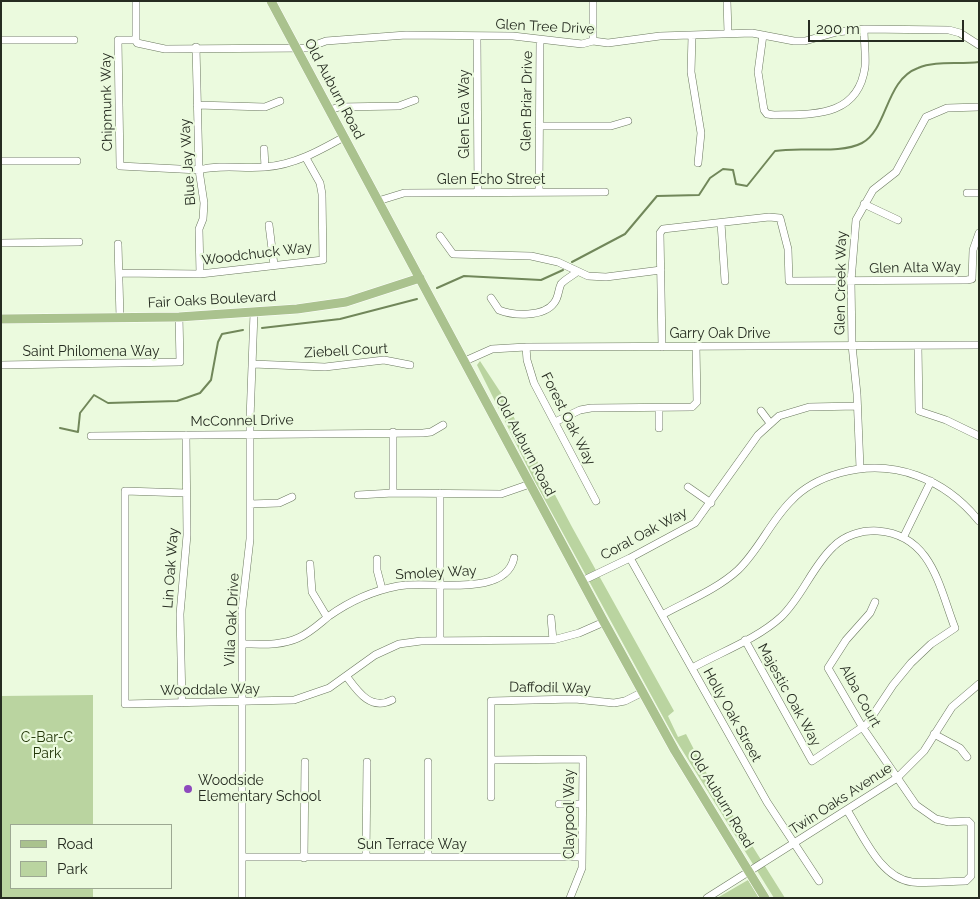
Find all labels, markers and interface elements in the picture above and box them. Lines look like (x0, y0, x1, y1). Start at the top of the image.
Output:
scale bar (810, 10, 966, 42)
street label: Glen Tree Drive (495, 16, 595, 38)
text: 200 m (816, 20, 860, 38)
street label: Old Auburn Road (300, 36, 368, 142)
street label: Glen Briar Drive (518, 51, 536, 151)
street label: Chipmunk Way (98, 53, 116, 151)
street label: Glen Eva Way (457, 69, 473, 159)
street label: Blue Jay Way (177, 118, 199, 206)
street label: Glen Echo Street (437, 172, 545, 188)
street label: Glen Creek Way (832, 231, 850, 335)
street label: Woodchuck Way (201, 239, 313, 269)
street label: Glen Alta Way (869, 259, 961, 277)
street label: Fair Oaks Boulevard (147, 288, 277, 312)
street label: Garry Oak Drive (669, 326, 771, 342)
street label: Ziebell Court (304, 340, 388, 362)
street label: Saint Philomena Way (23, 344, 159, 360)
street label: Forest Oak Way (537, 370, 599, 468)
street label: Old Auburn Road (491, 393, 559, 499)
street label: McConnel Drive (190, 412, 294, 430)
street label: Coral Oak Way (598, 504, 690, 564)
street label: Lin Oak Way (160, 527, 182, 609)
street label: Smoley Way (395, 562, 477, 584)
street label: Villa Oak Drive (221, 573, 243, 667)
street label: Majestic Oak Way (754, 641, 824, 749)
street label: Alba Court (836, 662, 884, 730)
street label: Holly Oak Street (699, 665, 765, 765)
street label: Daffodil Way (509, 679, 591, 697)
street label: Wooddale Way (160, 681, 260, 699)
park label: C-Bar-C Park (21, 730, 73, 762)
street label: Old Auburn Road (685, 747, 757, 851)
street label: Twin Oaks Avenue (787, 760, 895, 838)
street label: Claypool Way (562, 769, 578, 859)
place label: Woodside Elementary School (198, 773, 321, 806)
marker: Woodside Elementary School (182, 783, 194, 795)
legend (10, 824, 172, 889)
text: Road (57, 835, 93, 853)
street label: Sun Terrace Way (357, 837, 467, 853)
text: Park (57, 860, 88, 878)

